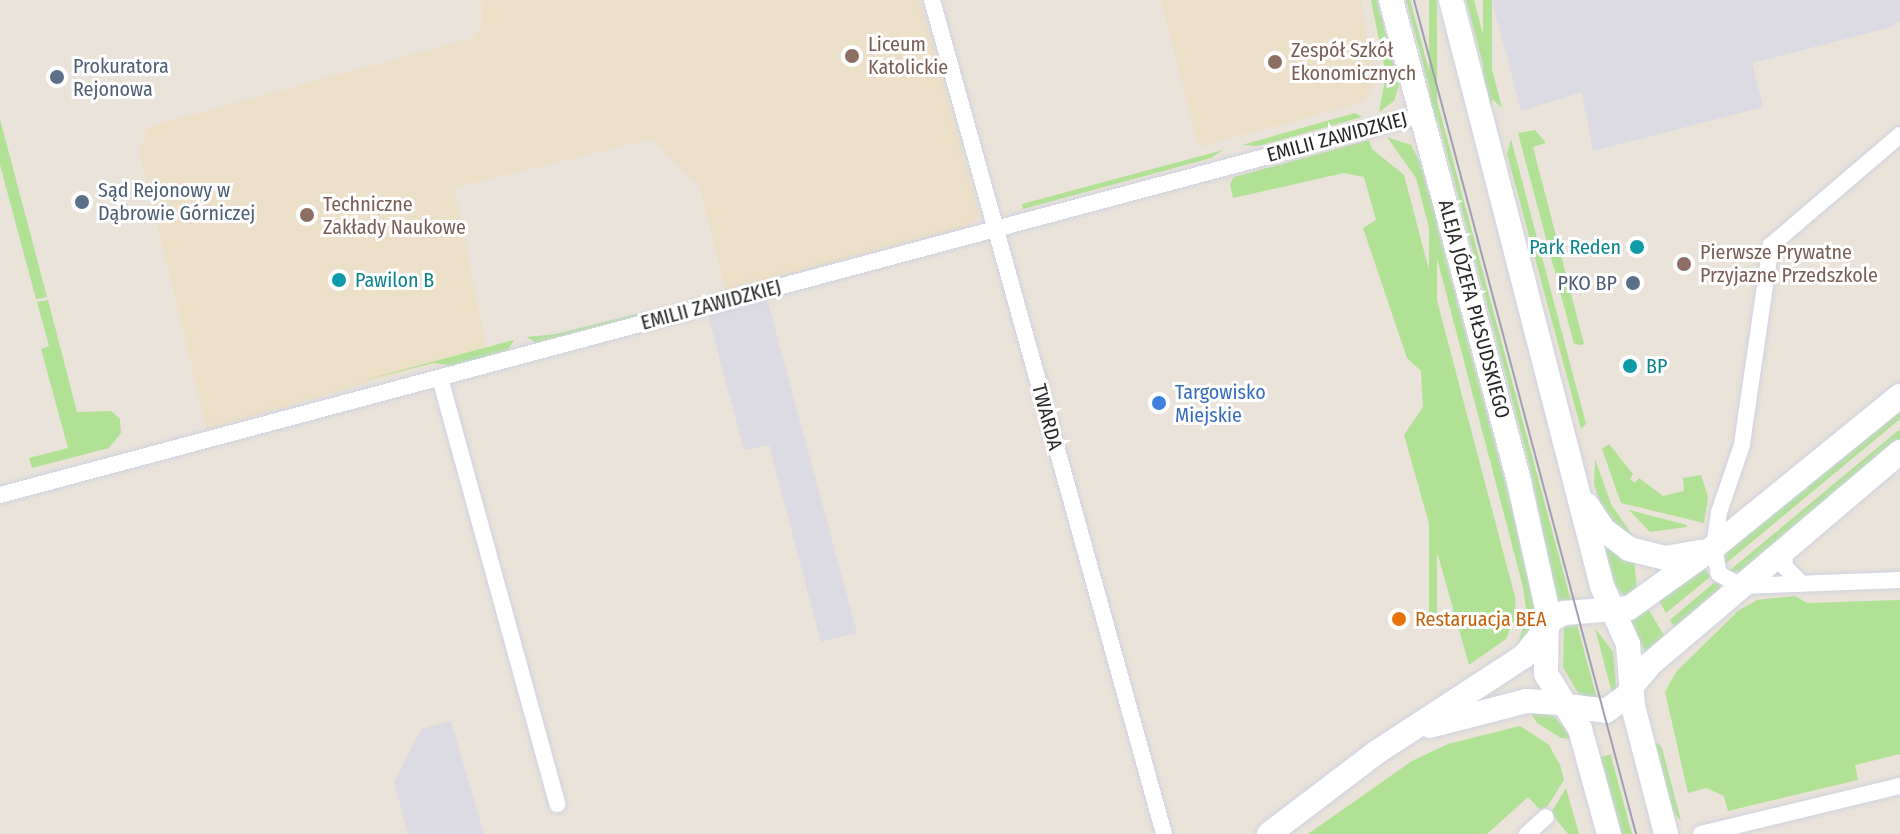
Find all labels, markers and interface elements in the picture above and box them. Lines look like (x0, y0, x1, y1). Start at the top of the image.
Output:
place label: Liceum Katolickie (868, 32, 948, 79)
place label: Zespół Szkół Ekonomicznych (1291, 38, 1416, 85)
marker: Liceum Katolickie (843, 47, 861, 65)
marker: Zespół Szkół Ekonomicznych (1266, 53, 1284, 71)
place label: Prokuratora Rejonowa (73, 54, 169, 101)
marker: Prokuratora Rejonowa (48, 68, 66, 86)
street label: EMILII ZAWIDZKIEJ (1264, 107, 1410, 167)
place label: Sąd Rejonowy w Dąbrowie Górniczej (98, 178, 255, 225)
place label: Techniczne Zakłady Naukowe (323, 192, 466, 239)
marker: Sąd Rejonowy w Dąbrowie Górniczej (73, 193, 91, 211)
street label: ALEJA JÓZEFA PIŁSUDSKIEGO (1433, 197, 1515, 421)
marker: Techniczne Zakłady Naukowe (298, 206, 316, 224)
place label: Park Reden (1529, 235, 1621, 259)
marker: Park Reden (1628, 238, 1646, 256)
place label: Pierwsze Prywatne Przyjazne Przedszkole (1700, 240, 1878, 287)
marker: Pierwsze Prywatne Przyjazne Przedszkole (1675, 255, 1693, 273)
place label: Pawilon B (355, 268, 434, 292)
marker: Pawilon B (330, 271, 348, 289)
place label: PKO BP (1558, 271, 1617, 295)
marker: PKO BP (1624, 274, 1642, 292)
street label: EMILII ZAWIDZKIEJ (638, 275, 784, 335)
place label: BP (1646, 354, 1667, 378)
marker: BP (1621, 357, 1639, 375)
place label: Targowisko Miejskie (1175, 380, 1266, 427)
street label: TWARDA (1027, 381, 1067, 453)
marker: Targowisko Miejskie (1150, 394, 1168, 412)
place label: Restaruacja BEA (1415, 607, 1546, 631)
marker: Restaruacja BEA (1390, 610, 1408, 628)

